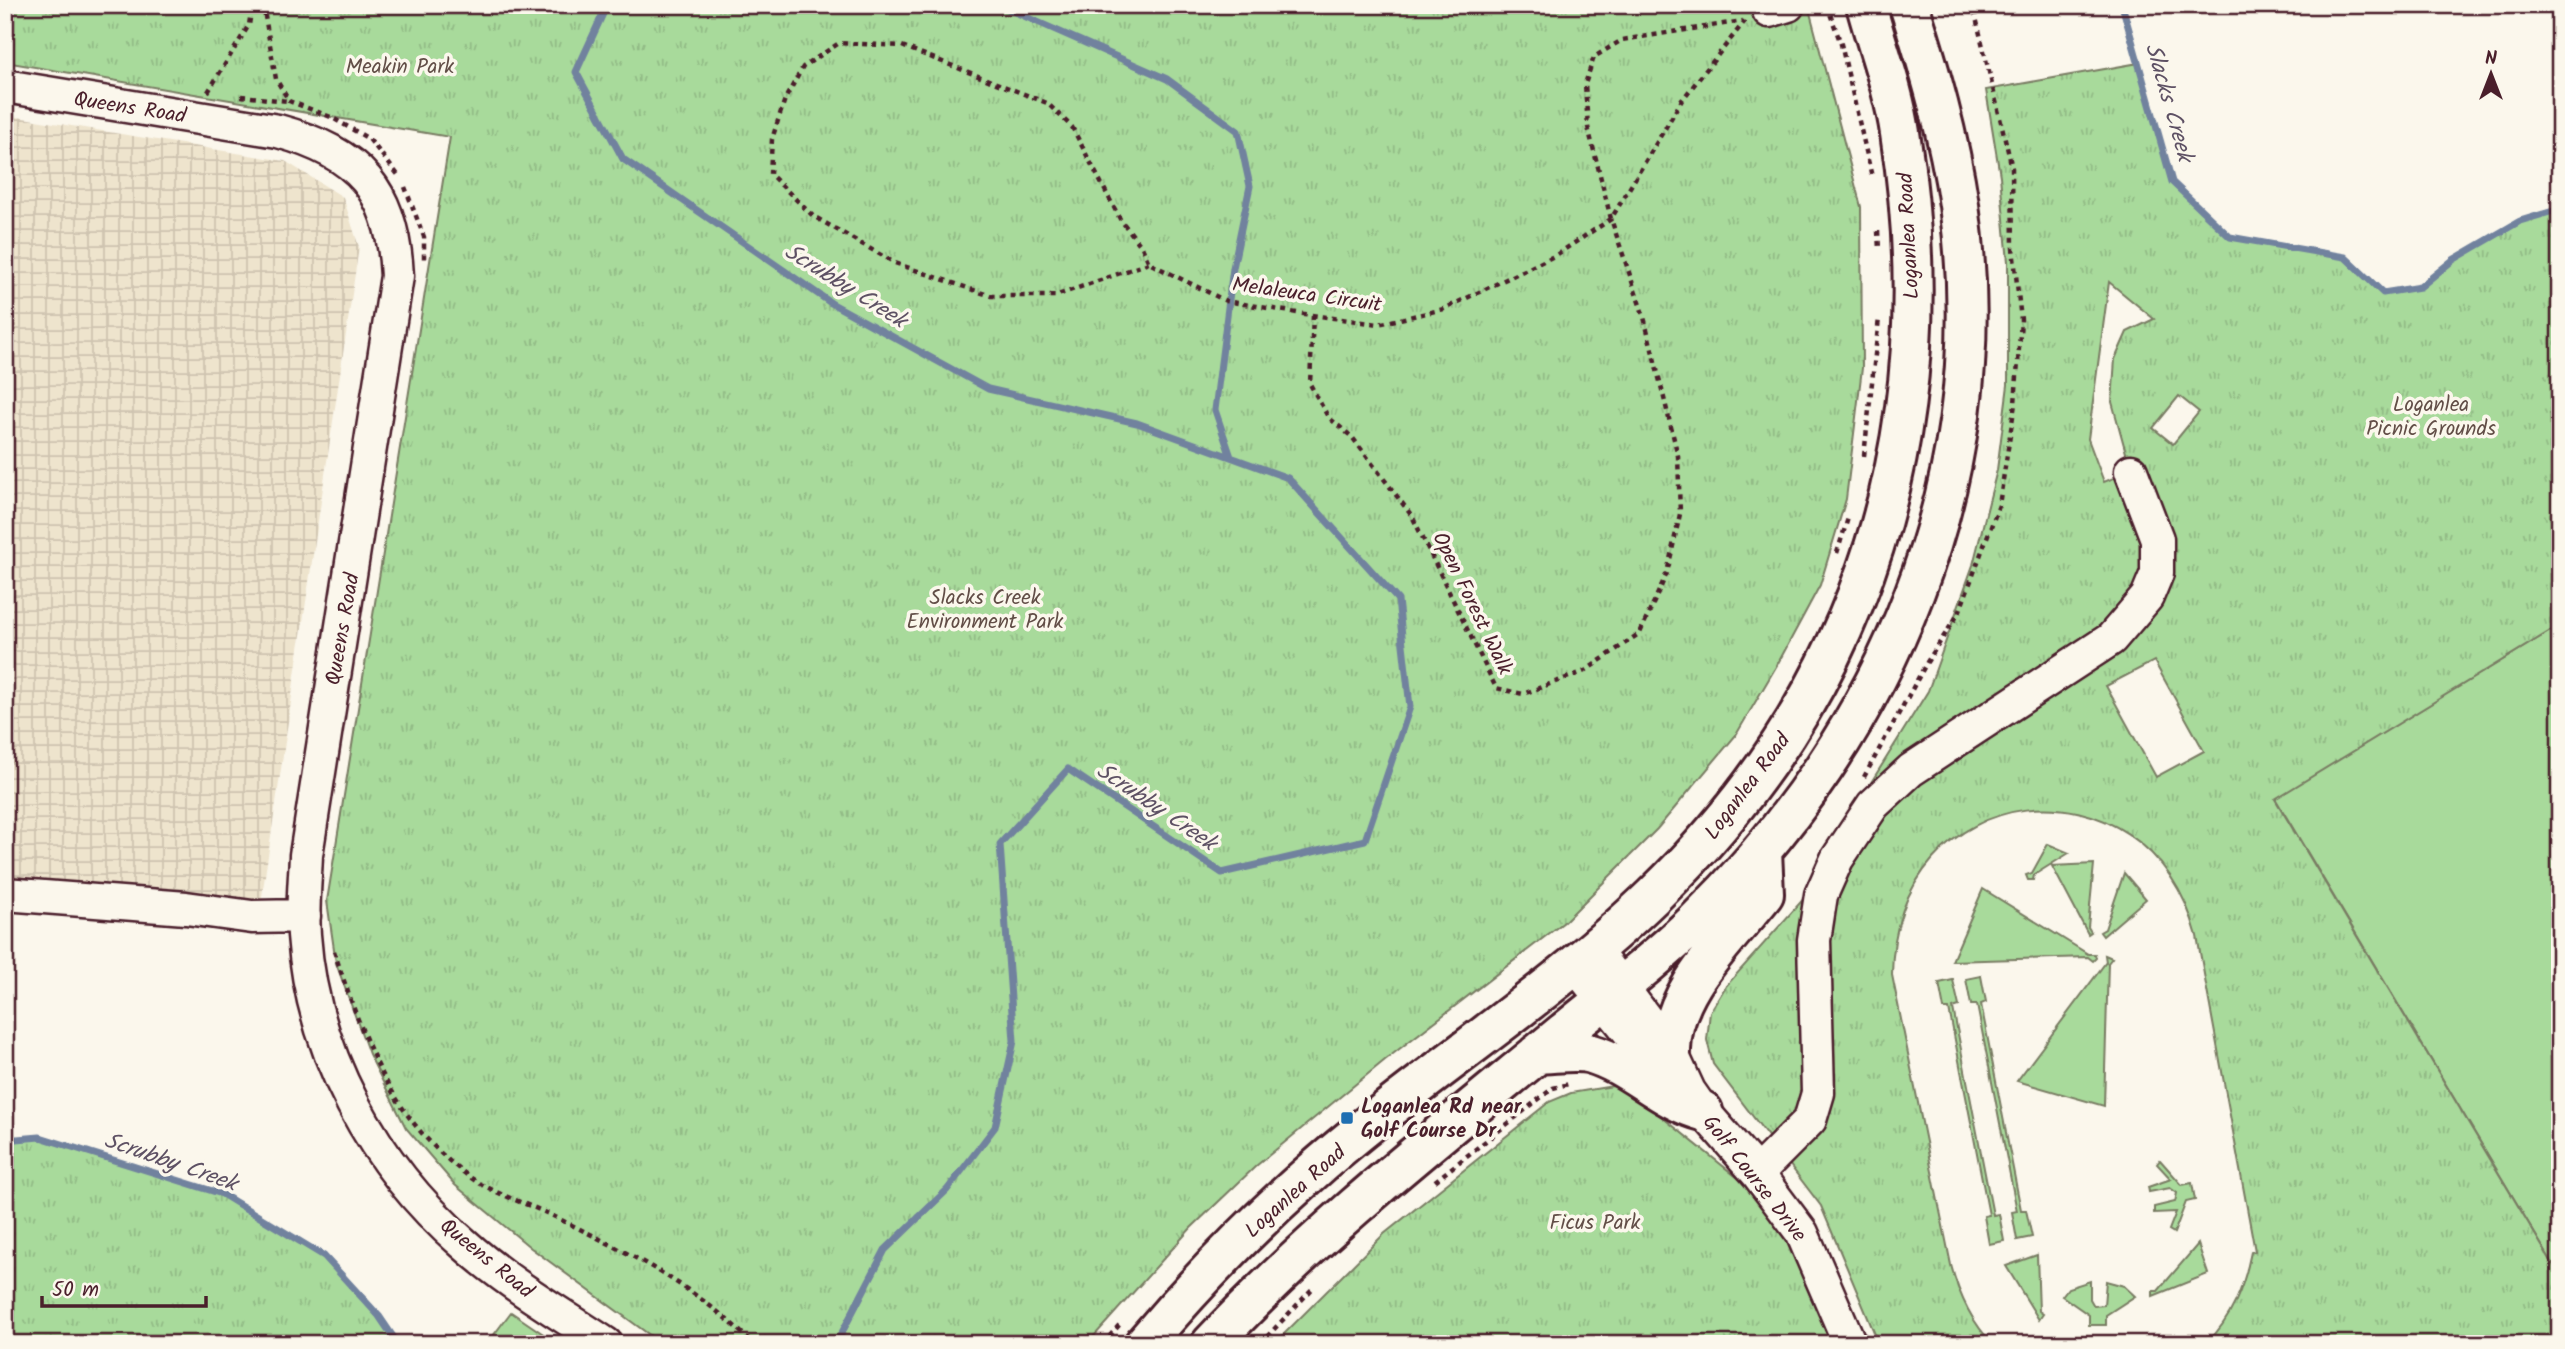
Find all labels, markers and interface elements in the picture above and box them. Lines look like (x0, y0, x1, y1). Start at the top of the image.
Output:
north arrow (2456, 38, 2526, 108)
water label: Slacks Creek (2134, 39, 2203, 169)
text: N (2485, 44, 2497, 74)
park label: Meakin Park (346, 51, 454, 84)
street label: Queens Road (71, 83, 189, 134)
street label: Loganlea Road (1890, 171, 1929, 300)
water label: Scrubby Creek (777, 235, 916, 340)
street label: Melaleuca Circuit (1230, 269, 1384, 322)
park label: Loganlea Picnic Grounds (2366, 389, 2496, 446)
street label: Open Forest Walk (1423, 526, 1521, 681)
street label: Queens Road (317, 570, 370, 688)
park label: Slacks Creek Environment Park (907, 582, 1064, 639)
street label: Loganlea Road (1697, 726, 1800, 848)
water label: Scrubby Creek (1089, 754, 1226, 863)
place label: Loganlea Rd near Golf Course Dr (1361, 1091, 1523, 1148)
street label: Golf Course Drive (1694, 1108, 1814, 1250)
marker: Loganlea Rd near Golf Course Dr (1339, 1110, 1355, 1126)
water label: Scrubby Creek (99, 1123, 245, 1203)
street label: Loganlea Road (1238, 1137, 1355, 1247)
park label: Ficus Park (1550, 1207, 1641, 1240)
street label: Queens Road (432, 1211, 541, 1308)
scale bar (42, 1265, 206, 1309)
text: 50 m (52, 1274, 99, 1307)

